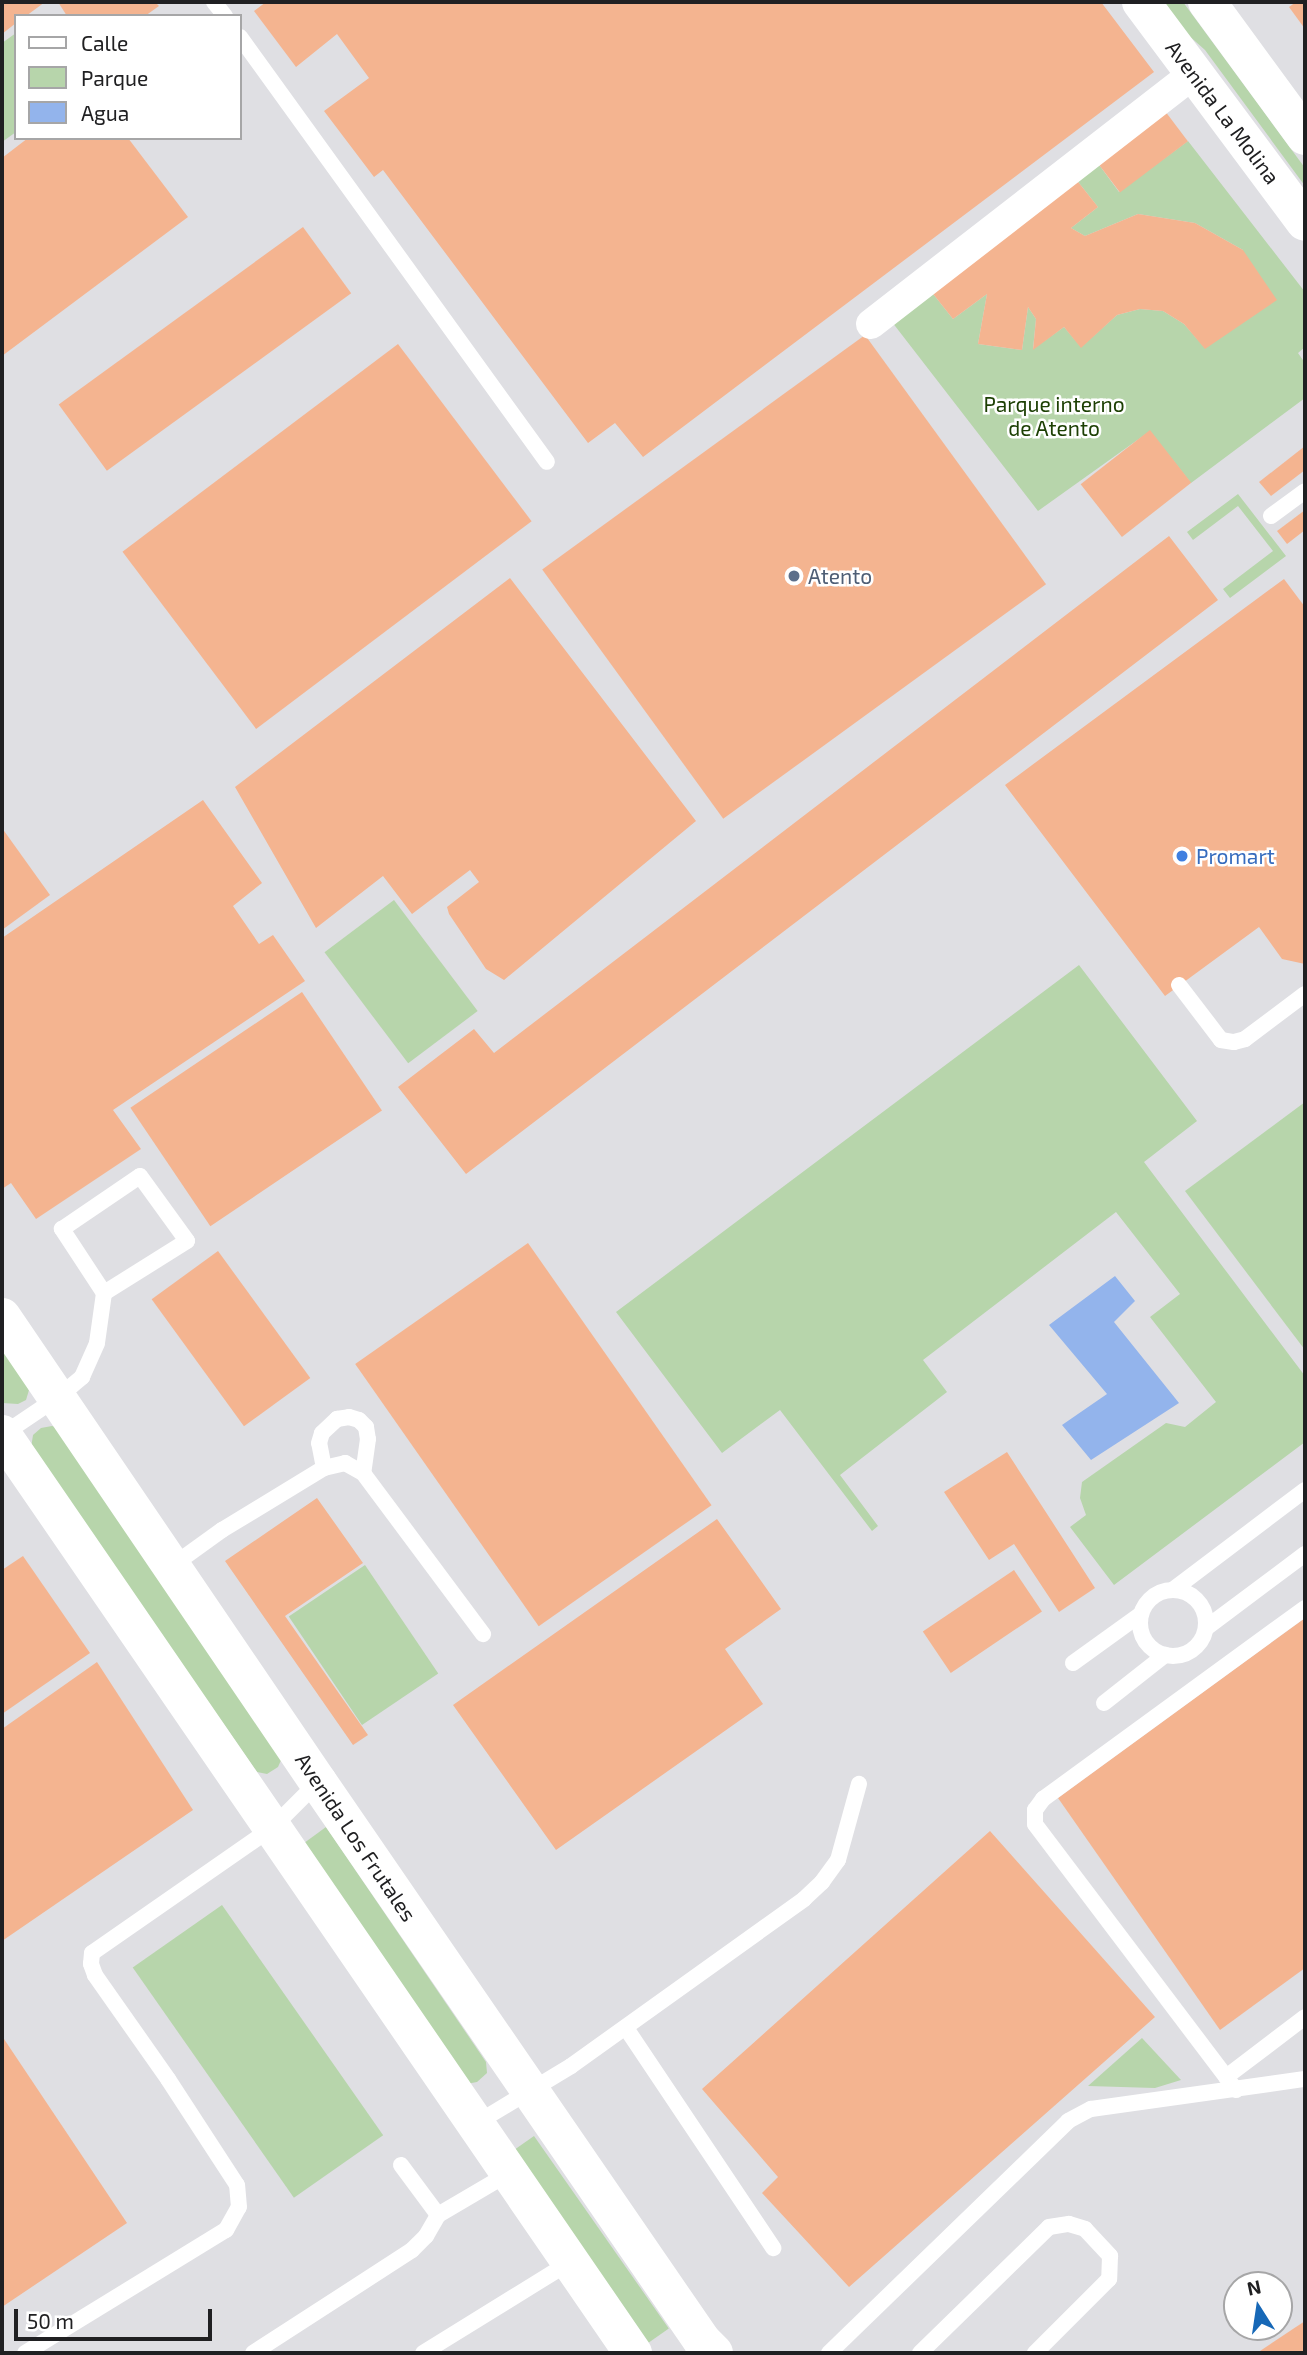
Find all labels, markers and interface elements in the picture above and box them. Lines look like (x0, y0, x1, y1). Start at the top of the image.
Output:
legend (14, 14, 242, 140)
text: Calle (81, 30, 128, 55)
street label: Avenida La Molina (1161, 35, 1285, 189)
text: Parque (81, 65, 148, 90)
text: Agua (81, 100, 129, 125)
park label: Parque interno de Atento (983, 391, 1125, 441)
place label: Atento (808, 563, 872, 589)
marker: Atento (786, 568, 802, 584)
place label: Promart (1196, 843, 1275, 869)
marker: Promart (1174, 848, 1190, 864)
street label: Avenida Los Frutales (290, 1748, 422, 1926)
north arrow (1223, 2271, 1293, 2341)
text: N (1245, 2274, 1263, 2300)
scale bar (18, 2296, 215, 2340)
text: 50 m (27, 2308, 74, 2333)

